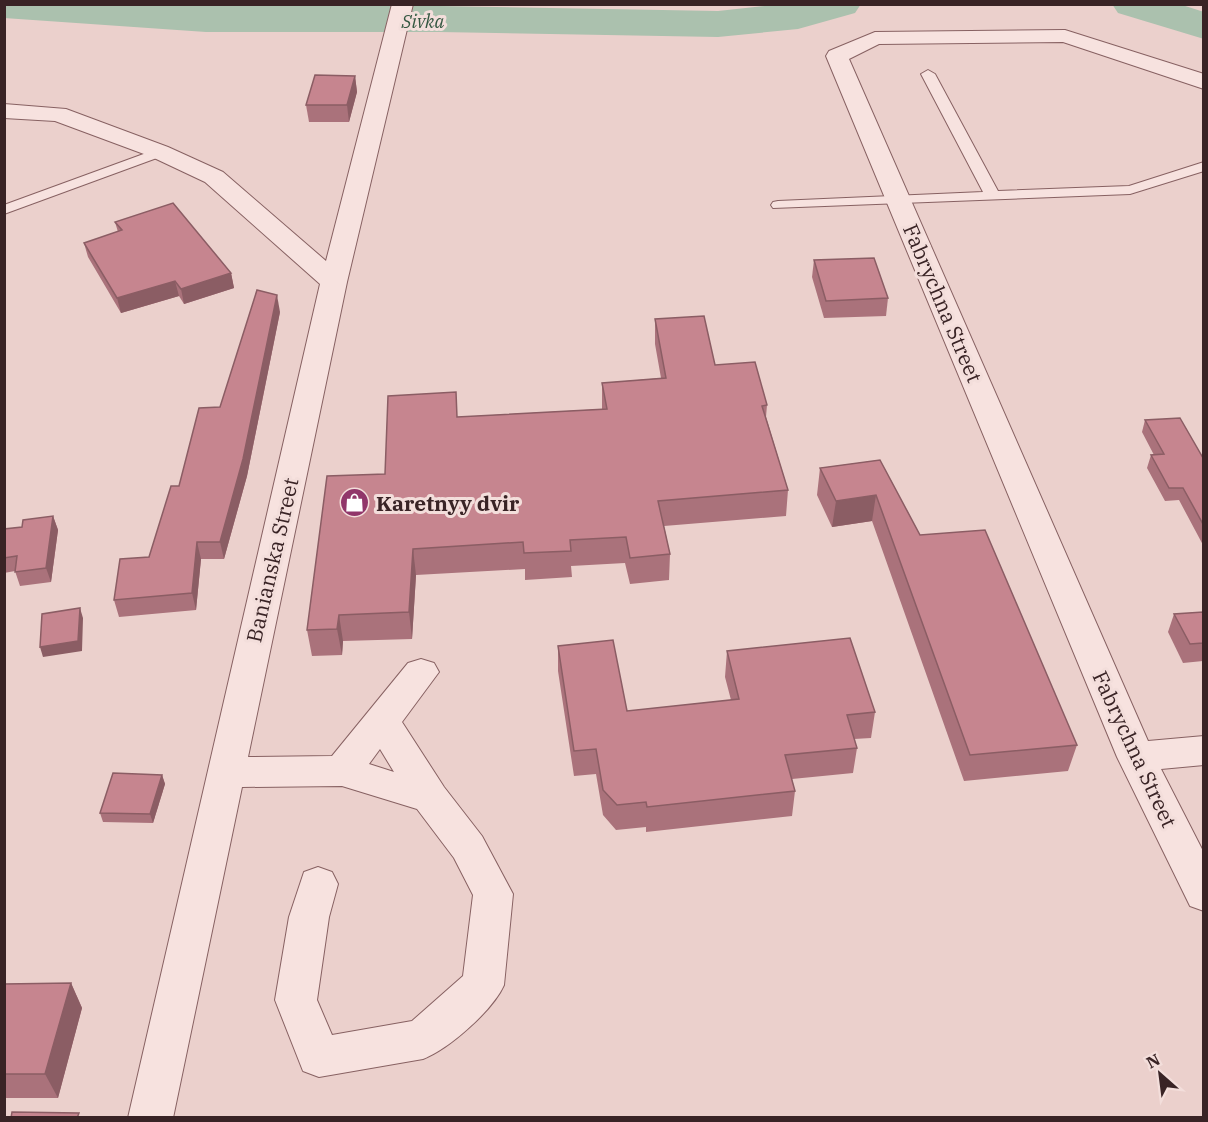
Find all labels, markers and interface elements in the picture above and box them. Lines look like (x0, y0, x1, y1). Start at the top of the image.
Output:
water label: Sivka (401, 10, 445, 33)
street label: Fabrychna Street (897, 219, 989, 387)
street label: Banianska Street (239, 475, 305, 645)
shop icon: Karetnyy dvir (339, 487, 371, 519)
place label: Karetnyy dvir (376, 489, 520, 517)
street label: Fabrychna Street (1086, 666, 1184, 832)
north arrow (1130, 1044, 1190, 1104)
text: N (1143, 1049, 1163, 1073)

